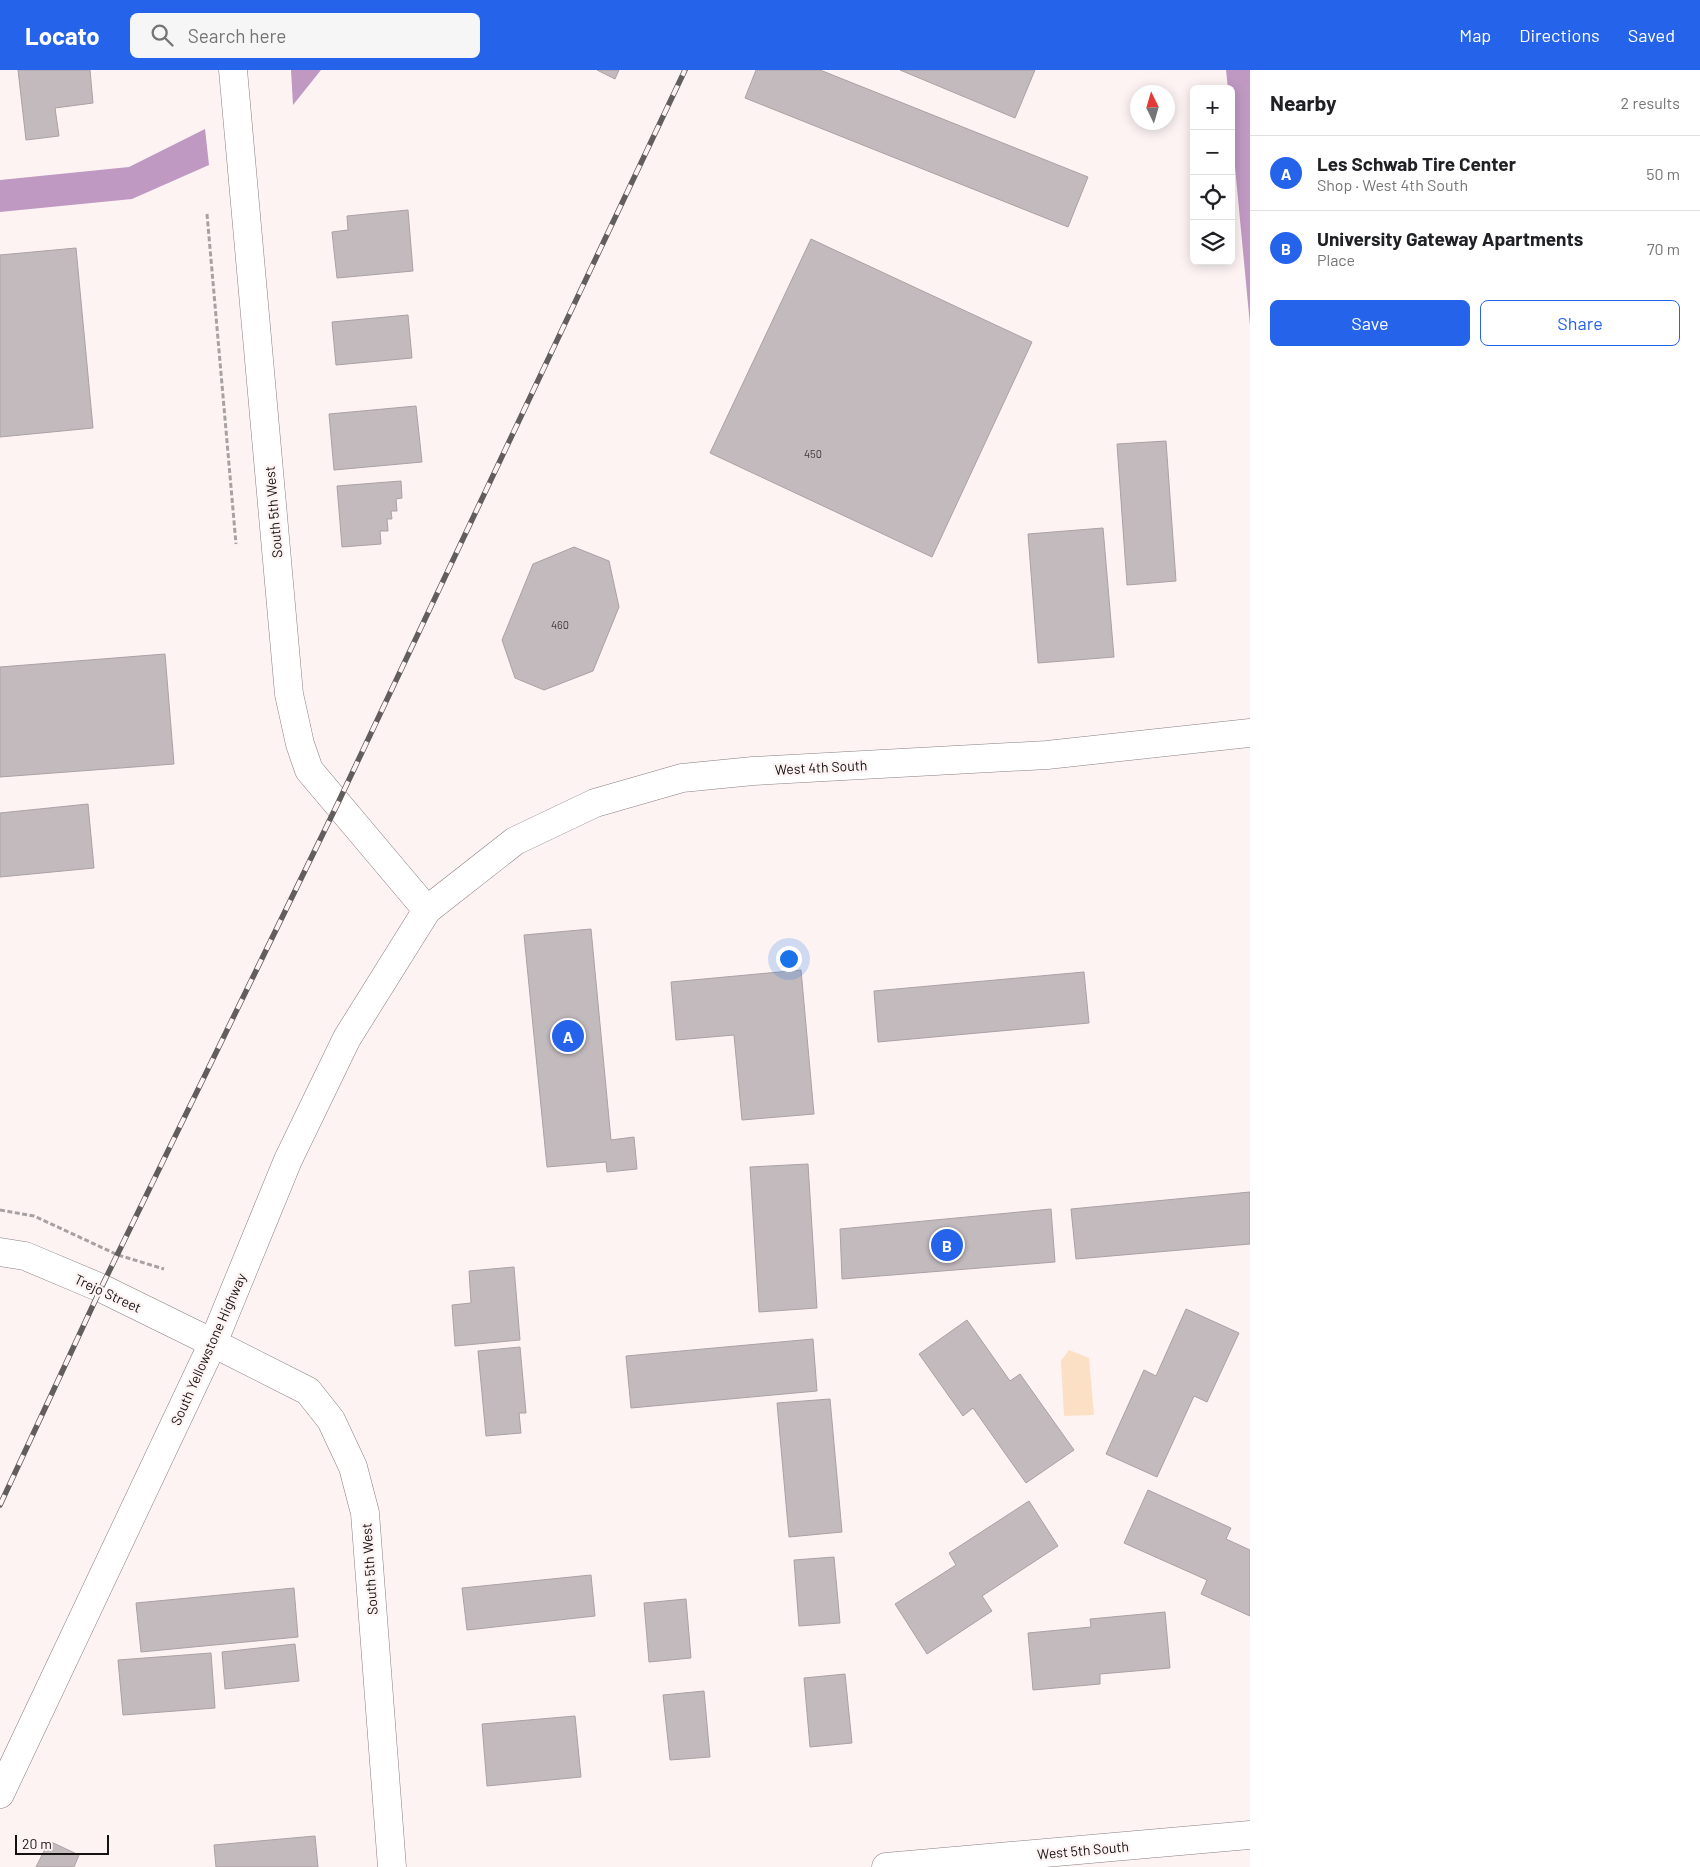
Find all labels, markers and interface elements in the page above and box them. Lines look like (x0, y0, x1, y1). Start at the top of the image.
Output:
search box (130, 13, 480, 58)
text: Locato (25, 21, 100, 50)
icon: search (148, 21, 176, 49)
text: Search here (188, 24, 286, 47)
text: Map (1459, 24, 1491, 46)
text: Directions (1519, 24, 1600, 46)
text: Saved (1628, 24, 1675, 46)
north arrow (1130, 85, 1175, 130)
map controls (1190, 85, 1235, 265)
button: + (1190, 85, 1235, 130)
text: Nearby (1270, 90, 1336, 115)
text: 2 results (1621, 93, 1680, 112)
button: − (1190, 130, 1235, 175)
text: Les Schwab Tire Center (1317, 152, 1516, 175)
text: A (1281, 164, 1291, 183)
text: 50 m (1646, 164, 1680, 183)
button: locate (1190, 175, 1235, 220)
text: Shop · West 4th South (1317, 175, 1468, 194)
button: layers (1190, 220, 1235, 265)
text: University Gateway Apartments (1317, 227, 1583, 250)
text: B (1281, 239, 1291, 258)
text: 70 m (1647, 239, 1680, 258)
text: Place (1317, 250, 1355, 269)
button: Save (1270, 300, 1470, 346)
button: Share (1480, 300, 1680, 346)
house number: 450 (804, 447, 822, 460)
street label: South 5th West (261, 465, 285, 559)
house number: 460 (551, 618, 569, 631)
street label: West 4th South (774, 756, 868, 778)
your location (776, 946, 802, 972)
pin: A (552, 1017, 584, 1055)
pin: B (931, 1226, 963, 1264)
street label: Trejo Street (72, 1270, 144, 1316)
street label: South Yellowstone Highway (167, 1270, 249, 1428)
street label: South 5th West (357, 1522, 381, 1616)
scale bar (15, 1832, 109, 1855)
text: 20 m (22, 1835, 52, 1852)
street label: West 5th South (1036, 1838, 1130, 1862)

